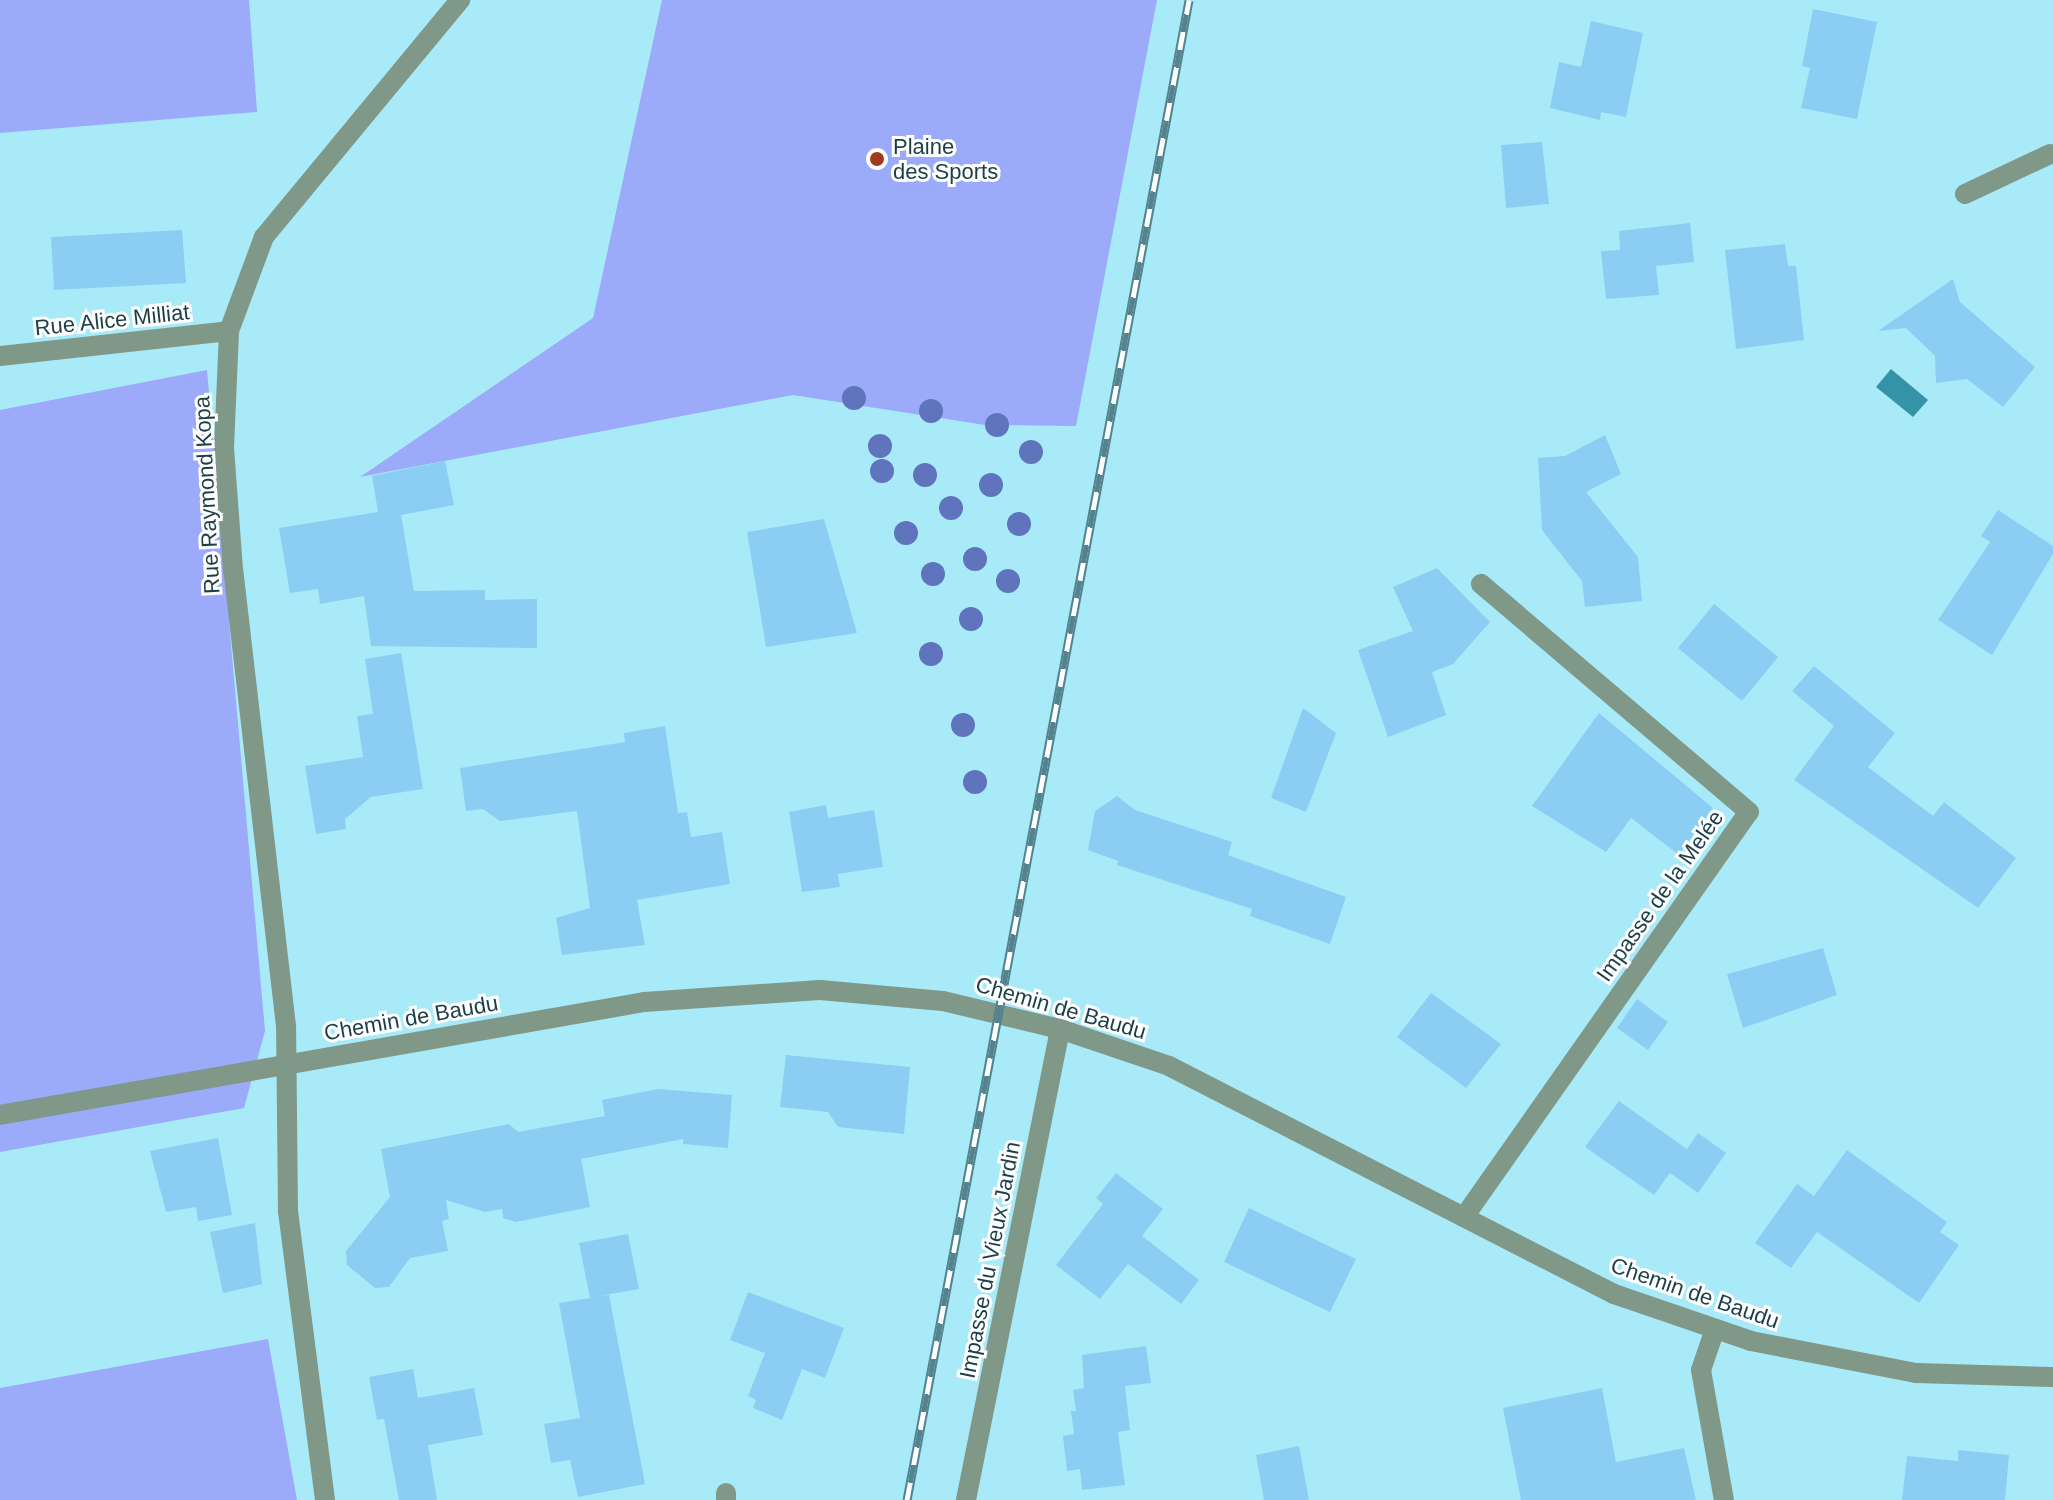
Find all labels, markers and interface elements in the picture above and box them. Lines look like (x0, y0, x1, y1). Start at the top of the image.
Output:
place label: Plaine des Sports (893, 133, 998, 184)
marker: Plaine des Sports (868, 150, 886, 168)
street label: Rue Alice Milliat (33, 299, 191, 341)
street label: Rue Raymond Kopa (189, 395, 225, 595)
street label: Impasse de la Melée (1591, 805, 1729, 987)
street label: Chemin de Baudu (973, 971, 1149, 1045)
street label: Chemin de Baudu (322, 990, 500, 1046)
street label: Impasse du Vieux Jardin (954, 1139, 1026, 1381)
street label: Chemin de Baudu (1607, 1252, 1783, 1334)

